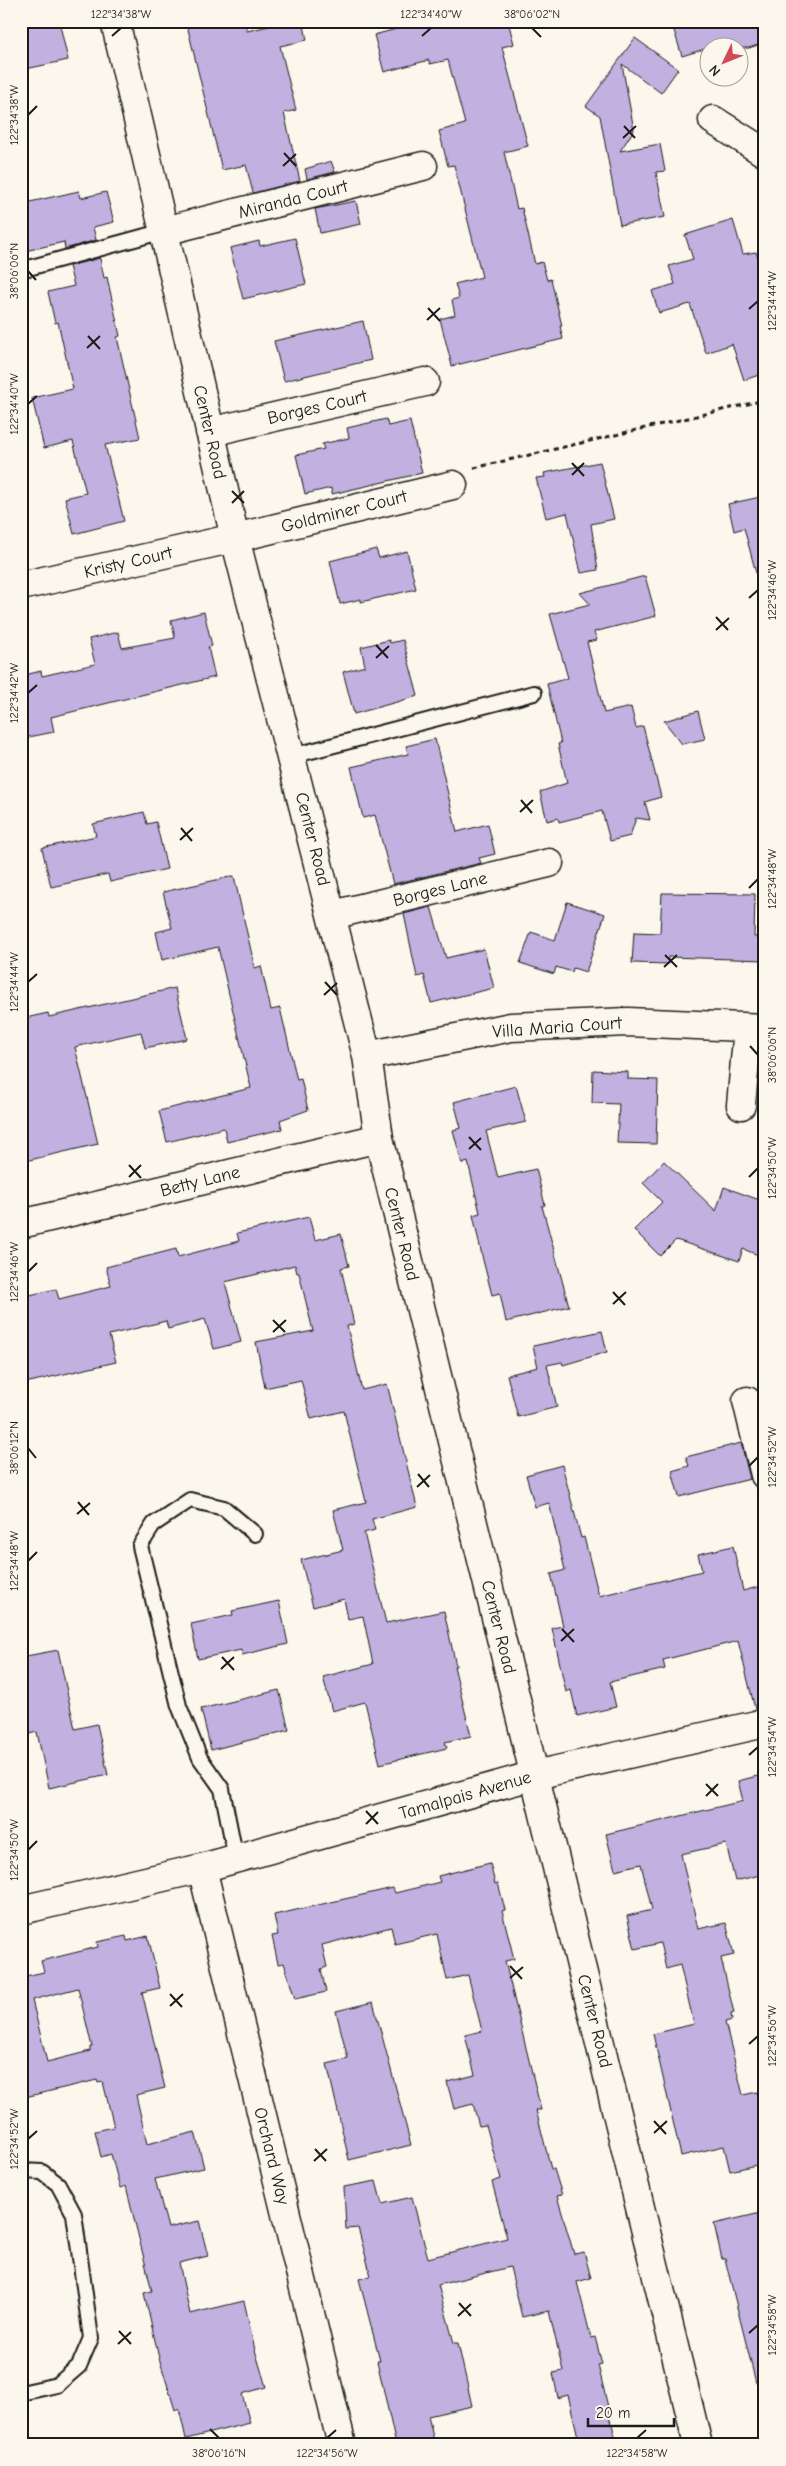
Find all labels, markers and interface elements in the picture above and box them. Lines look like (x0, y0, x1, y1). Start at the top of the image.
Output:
text: 122°34'38"W (91, 7, 152, 21)
text: 122°34'40"W (400, 7, 462, 21)
text: 38°06'02"N (504, 7, 560, 21)
north arrow (698, 38, 748, 88)
text: N (706, 61, 724, 80)
text: 122°34'38"W (7, 84, 21, 145)
street label: Miranda Court (236, 176, 351, 223)
text: 38°06'06"N (7, 243, 21, 299)
text: 122°34'44"W (765, 270, 779, 331)
text: 122°34'40"W (7, 373, 21, 435)
street label: Center Road (189, 383, 231, 481)
street label: Borges Court (265, 386, 370, 429)
street label: Goldminer Court (279, 485, 410, 537)
street label: Kristy Court (82, 542, 175, 583)
text: 122°34'46"W (765, 559, 779, 620)
text: 122°34'42"W (7, 662, 21, 723)
street label: Center Road (291, 790, 334, 888)
text: 122°34'48"W (765, 848, 779, 909)
street label: Borges Lane (391, 868, 489, 911)
text: 122°34'44"W (7, 951, 21, 1012)
street label: Villa Maria Court (492, 1012, 623, 1043)
text: 38°06'06"N (765, 1027, 779, 1083)
text: 122°34'50"W (765, 1136, 779, 1199)
street label: Betty Lane (158, 1161, 242, 1202)
street label: Center Road (380, 1185, 423, 1283)
text: 122°34'46"W (7, 1241, 21, 1302)
text: 38°06'12"N (7, 1421, 21, 1475)
text: 122°34'52"W (765, 1426, 779, 1488)
text: 122°34'48"W (7, 1530, 21, 1591)
street label: Center Road (477, 1578, 520, 1676)
text: 122°34'54"W (765, 1716, 779, 1777)
street label: Tamalpais Avenue (397, 1767, 534, 1824)
text: 122°34'50"W (7, 1818, 21, 1881)
street label: Center Road (573, 1972, 616, 2070)
text: 122°34'56"W (765, 2005, 779, 2067)
street label: Orchard Way (249, 2105, 294, 2208)
text: 122°34'52"W (7, 2108, 21, 2170)
text: 122°34'58"W (765, 2294, 779, 2355)
scale bar (588, 2396, 675, 2428)
text: 20 m (596, 2404, 630, 2422)
text: 38°06'16"N (192, 2446, 246, 2460)
text: 122°34'56"W (296, 2446, 358, 2460)
text: 122°34'58"W (607, 2446, 668, 2460)

